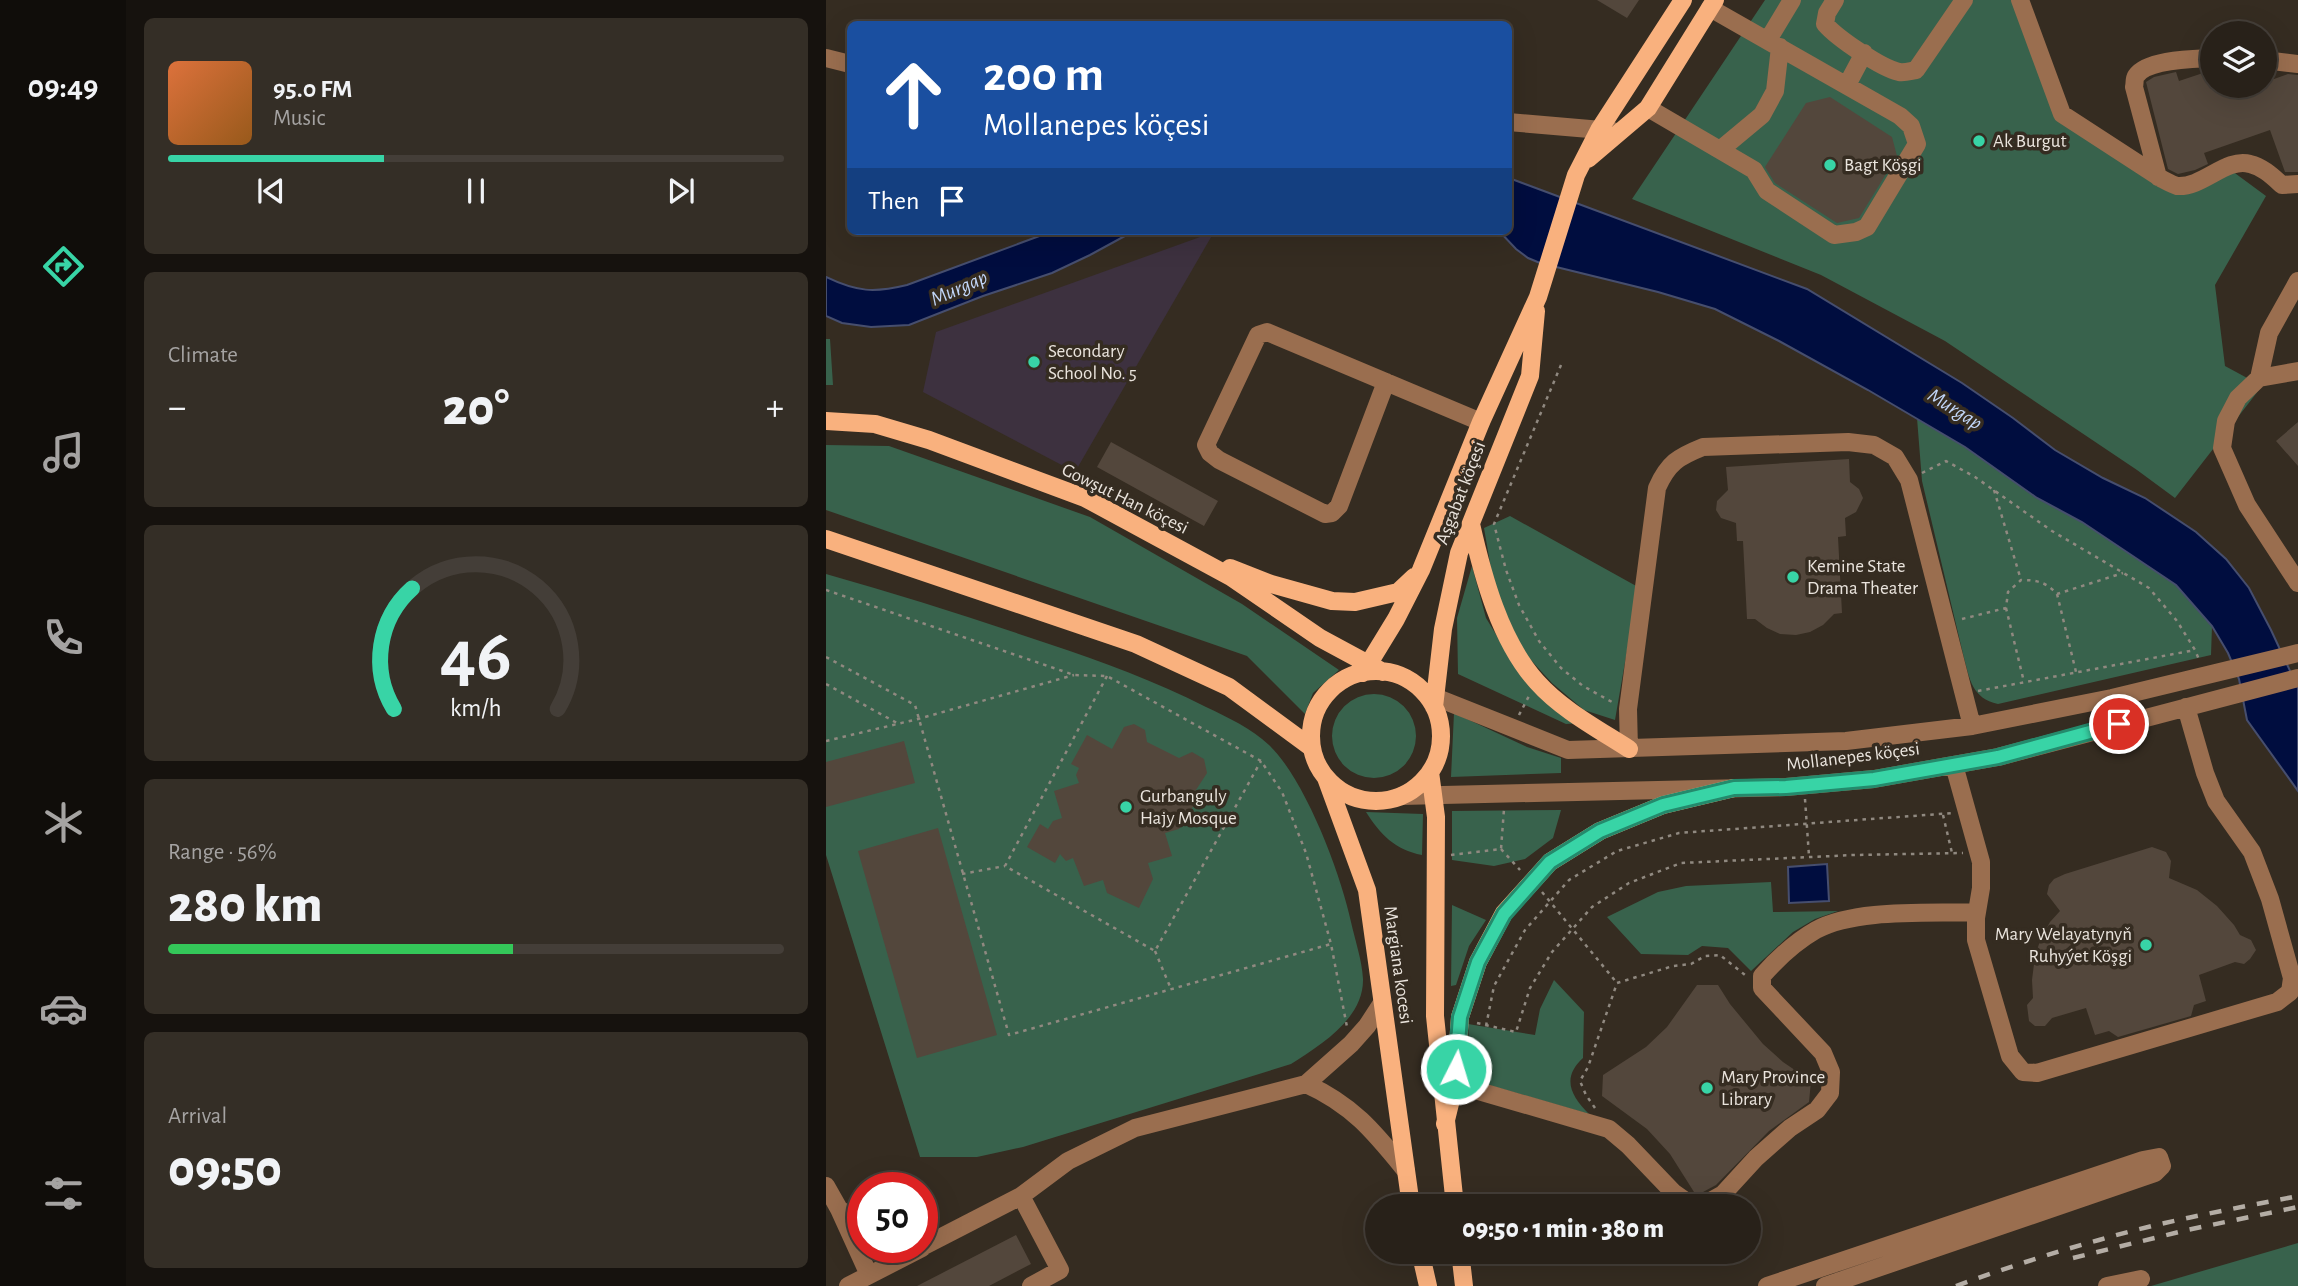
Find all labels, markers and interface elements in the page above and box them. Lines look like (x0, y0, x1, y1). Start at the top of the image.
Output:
map controls (2200, 21, 2277, 98)
button: layers (2200, 21, 2277, 98)
icon: ahead (868, 49, 959, 140)
text: 200 m (983, 51, 1104, 100)
text: 09:49 (27, 71, 99, 103)
text: 95.0 FM (273, 76, 353, 102)
text: Music (273, 107, 325, 130)
text: Mollanepes köçesi (983, 109, 1209, 141)
place label: Ak Burgut (1993, 132, 2067, 151)
marker: Ak Burgut (1971, 133, 1987, 149)
place label: Bagt Köşgi (1844, 156, 1922, 175)
marker: Bagt Köşgi (1822, 157, 1838, 173)
icon: previous (252, 172, 290, 210)
icon: pause (457, 172, 495, 210)
icon: next (662, 172, 700, 210)
icon: arrive (933, 182, 971, 220)
text: Then (868, 188, 919, 214)
icon: directions (39, 242, 88, 291)
water label: Murgap (927, 266, 991, 311)
place label: Secondary School No. 5 (1048, 342, 1137, 383)
text: Climate (168, 344, 238, 367)
marker: Secondary School No. 5 (1026, 354, 1042, 370)
text: 20° (442, 382, 510, 434)
water label: Murgap (1924, 384, 1986, 435)
text: − (168, 389, 186, 427)
text: + (766, 389, 784, 427)
icon: music (39, 428, 88, 477)
street label: Aşgabat köçesi (1433, 439, 1489, 547)
street label: Gowşut Han köçesi (1059, 460, 1191, 538)
place label: Kemine State Drama Theater (1807, 557, 1918, 598)
marker: Kemine State Drama Theater (1785, 569, 1801, 585)
icon: phone (39, 613, 88, 662)
text: 46 (440, 621, 512, 694)
pin (2089, 694, 2149, 754)
text: km/h (450, 696, 502, 721)
icon: arrive (2100, 705, 2138, 743)
street label: Mollanepes köçesi (1785, 739, 1921, 775)
place label: Gurbanguly Hajy Mosque (1140, 787, 1237, 828)
icon: climate (39, 798, 88, 847)
marker: Gurbanguly Hajy Mosque (1118, 799, 1134, 815)
text: Range · 56% (168, 841, 277, 864)
text: 280 km (168, 879, 322, 931)
street label: Margiana kocesi (1380, 905, 1416, 1025)
place label: Mary Welayatynyň Ruhyýet Köşgi (1995, 925, 2132, 966)
marker: Mary Welayatynyň Ruhyýet Köşgi (2138, 937, 2154, 953)
icon: car (39, 984, 88, 1033)
position arrow (1419, 1032, 1493, 1106)
place label: Mary Province Library (1721, 1068, 1825, 1109)
marker: Mary Province Library (1699, 1080, 1715, 1096)
text: Arrival (168, 1105, 227, 1128)
text: 09:50 (168, 1143, 282, 1195)
icon: filters (39, 1169, 88, 1218)
speed limit sign: 50 (847, 1172, 938, 1263)
text: 09:50 · 1 min · 380 m (1462, 1216, 1664, 1242)

